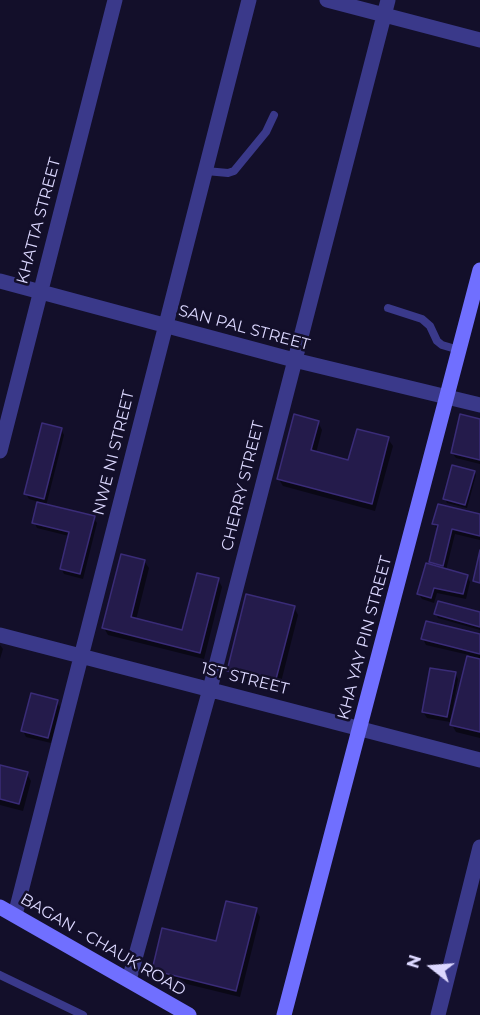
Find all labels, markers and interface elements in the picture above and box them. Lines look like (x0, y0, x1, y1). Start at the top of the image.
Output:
street label: KHATTA STREET (13, 156, 65, 286)
street label: SAN PAL STREET (176, 301, 312, 355)
street label: NWE NI STREET (89, 388, 139, 518)
street label: CHERRY STREET (218, 419, 268, 553)
street label: KHA YAY PIN STREET (334, 554, 396, 722)
street label: 1ST STREET (199, 659, 291, 699)
street label: BAGAN - CHAUK ROAD (17, 890, 189, 1000)
north arrow (402, 937, 462, 997)
text: N (403, 953, 425, 971)

